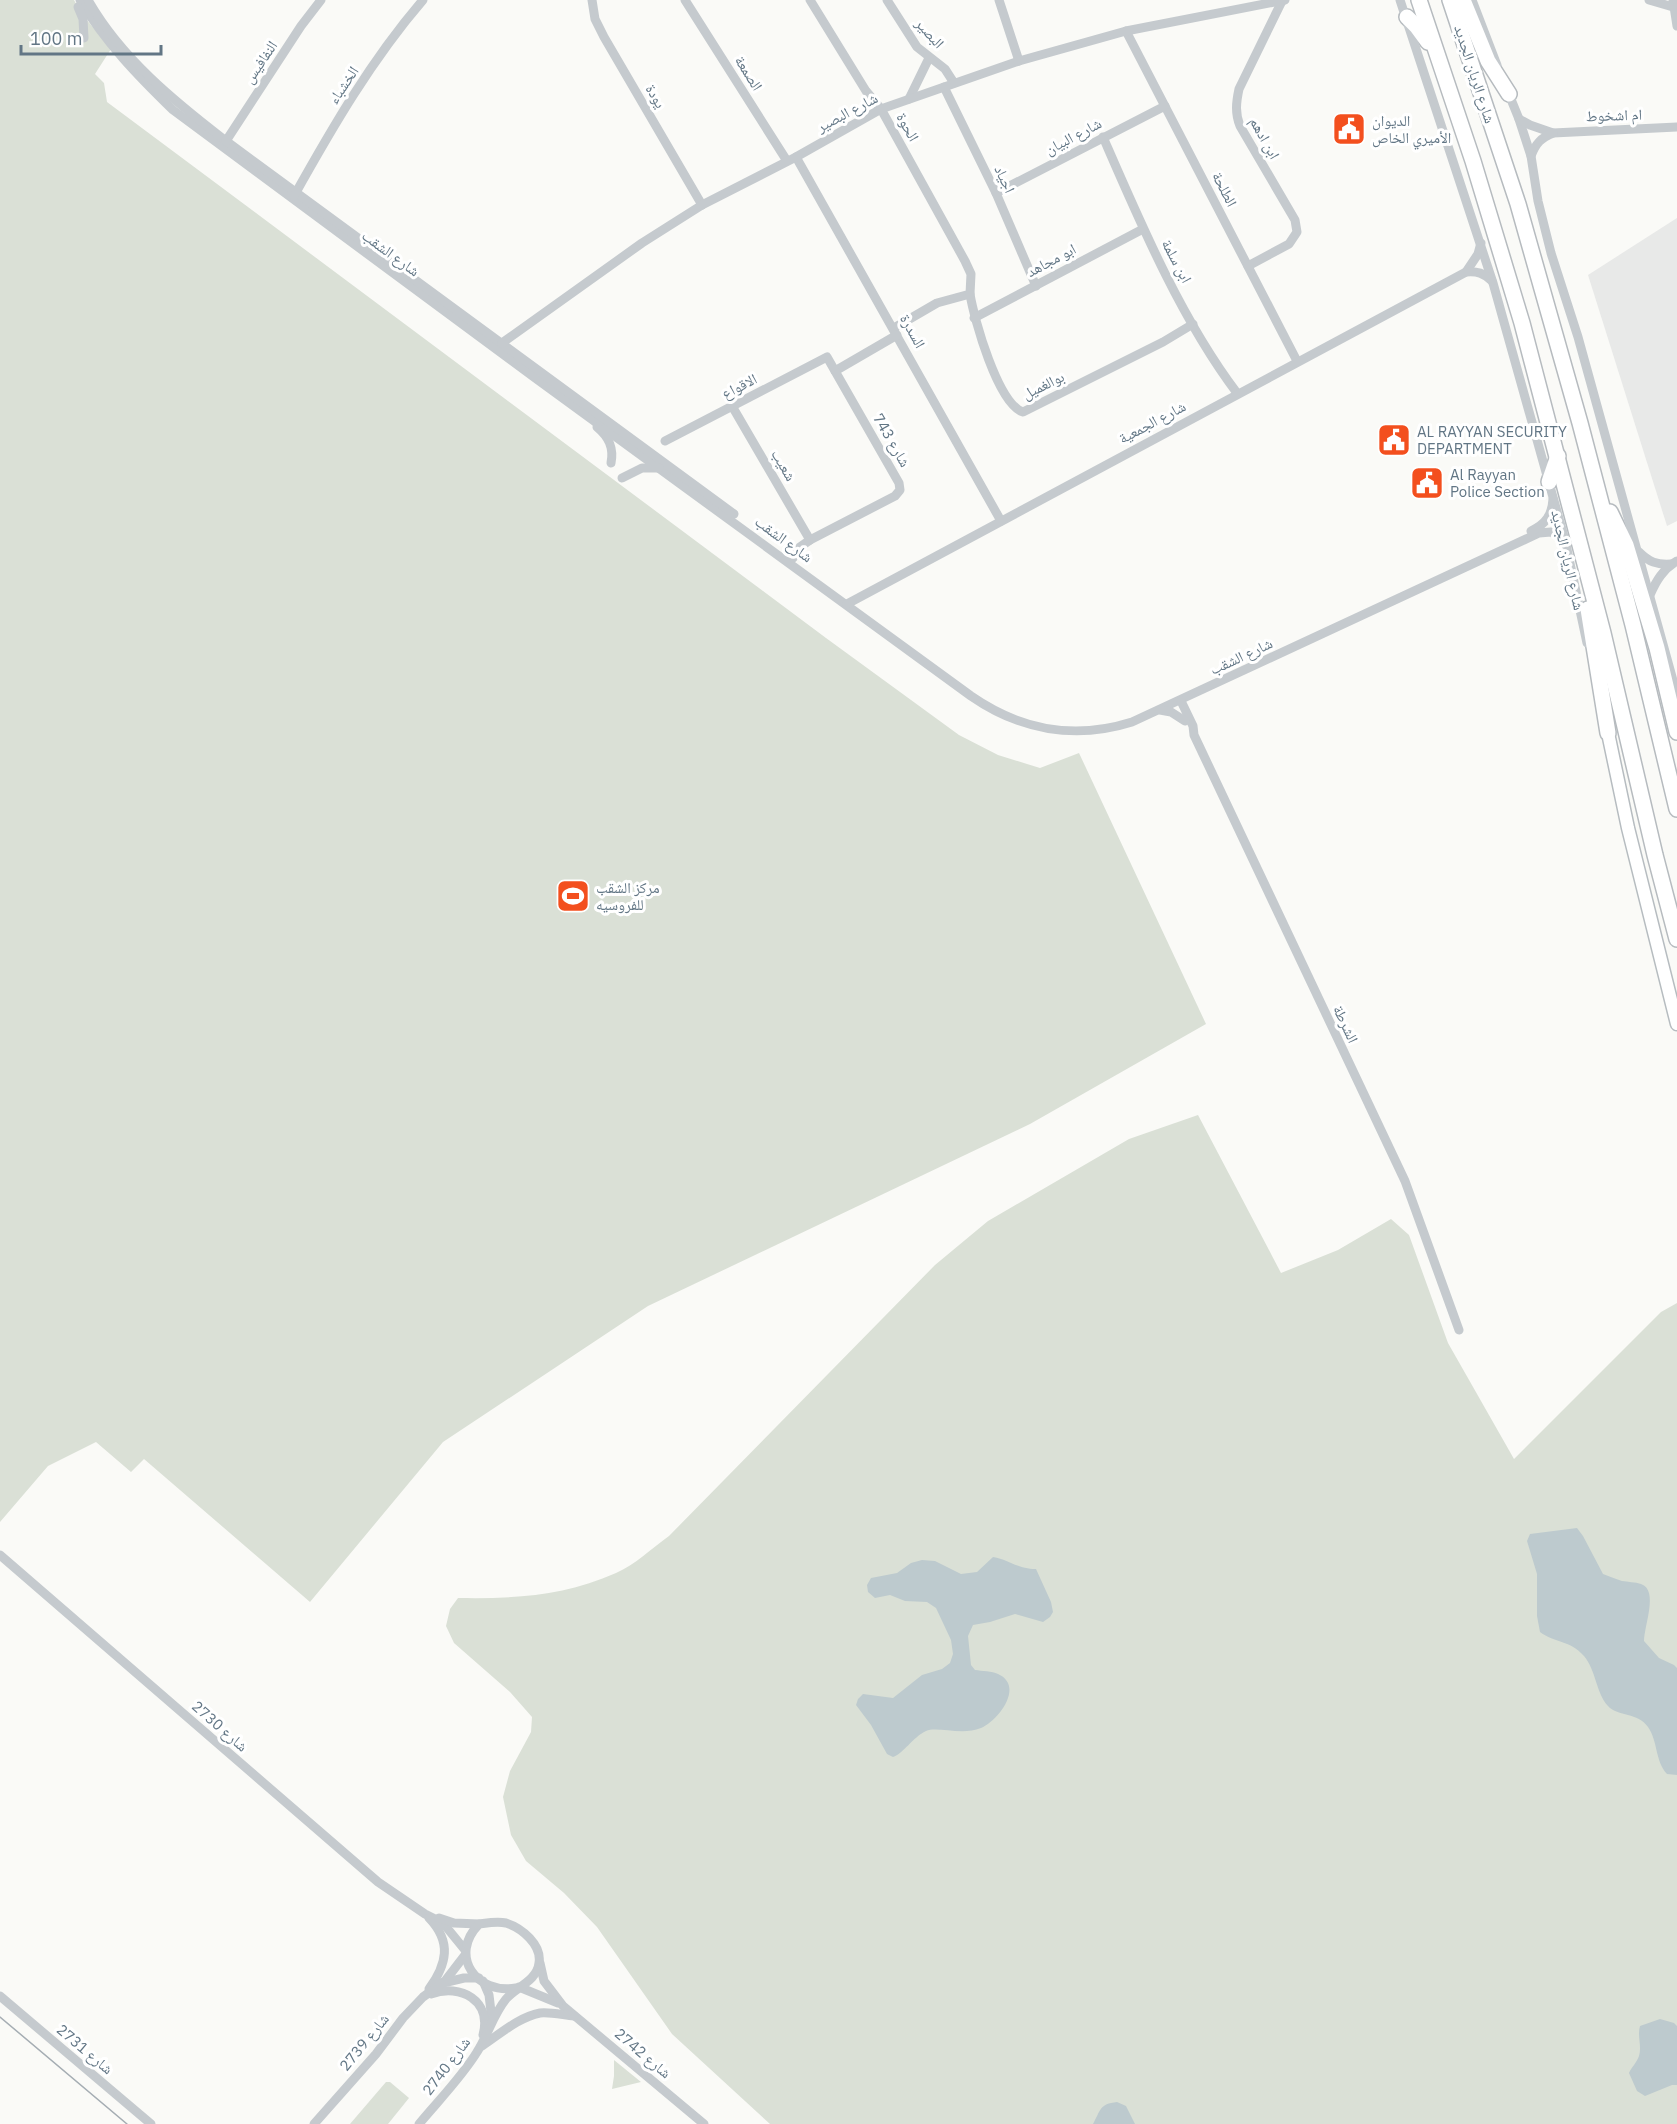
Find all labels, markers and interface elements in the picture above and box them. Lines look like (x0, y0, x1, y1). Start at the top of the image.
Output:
street label: البصير (911, 13, 949, 52)
scale bar (21, 18, 160, 56)
street label: شارع الريان الجديد (1449, 22, 1500, 126)
text: 100 m (30, 27, 82, 50)
street label: النفافيس (239, 37, 282, 88)
street label: الصمعة (731, 52, 767, 94)
street label: الخشباء (324, 63, 362, 107)
street label: يودة (642, 81, 671, 112)
street label: شارع البصير (812, 88, 881, 137)
street label: ام اشخوط (1585, 105, 1643, 126)
street label: الحوة (892, 109, 924, 145)
public building icon: الديوان الأميري الخاص (1331, 111, 1367, 147)
place label: الديوان الأميري الخاص (1372, 111, 1451, 149)
street label: شارع البيان (1042, 113, 1105, 160)
street label: ابن ادهم (1245, 114, 1284, 163)
street label: اجياد (990, 162, 1020, 196)
street label: الطلحة (1208, 168, 1242, 210)
street label: شارع الشقب (358, 226, 424, 281)
street label: ابن سلمة (1157, 236, 1196, 286)
street label: ابو مجاهد (1023, 239, 1079, 281)
street label: السدرة (896, 311, 930, 351)
street label: بوالغميل (1019, 367, 1068, 404)
street label: الاقواع (718, 369, 760, 404)
street label: شارع الجمعية (1115, 396, 1189, 448)
street label: شارع 743 (868, 410, 915, 471)
public building icon: AL RAYYAN SECURITY DEPARTMENT (1376, 422, 1412, 458)
place label: AL RAYYAN SECURITY DEPARTMENT (1417, 422, 1567, 458)
street label: شعيب (767, 446, 801, 484)
public building icon: Al Rayyan Police Section (1409, 465, 1445, 501)
place label: Al Rayyan Police Section (1450, 465, 1545, 501)
street label: شارع الريان الجديد (1546, 508, 1589, 612)
street label: شارع الشقب (751, 512, 817, 567)
street label: شارع الشقب (1207, 633, 1276, 680)
sports icon: مركز الشقب للفروسيه (555, 878, 591, 914)
place label: مركز الشقب للفروسيه (596, 878, 660, 914)
street label: الشرطة (1329, 1002, 1363, 1046)
street label: شارع 2730 (187, 1696, 252, 1756)
street label: شارع 2739 (335, 2009, 394, 2075)
street label: شارع 2731 (52, 2020, 117, 2079)
street label: شارع 2742 (610, 2024, 675, 2083)
street label: شارع 2740 (418, 2033, 475, 2100)

